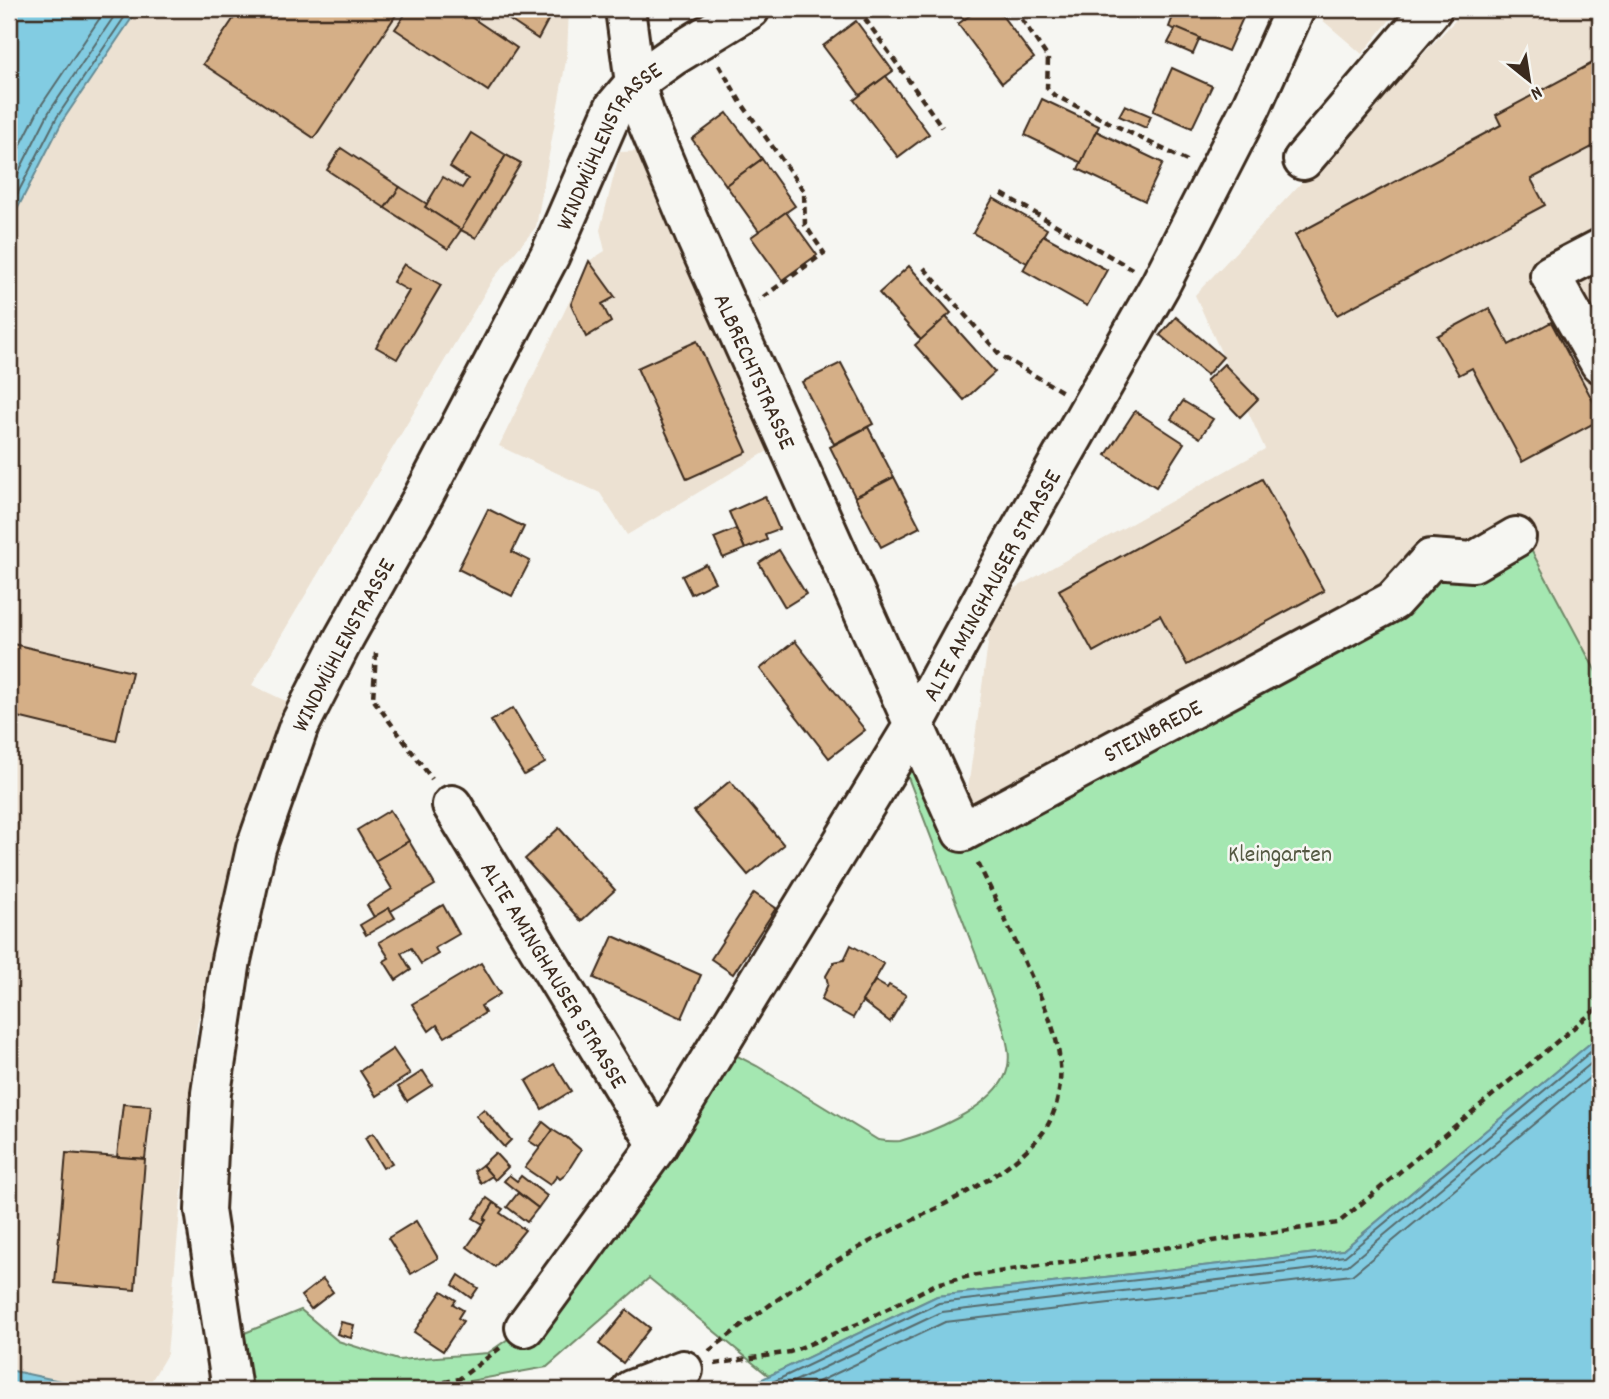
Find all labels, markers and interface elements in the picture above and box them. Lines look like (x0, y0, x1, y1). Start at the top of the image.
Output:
north arrow (1494, 46, 1564, 116)
street label: WINDMÜHLENSTRASSE (549, 55, 670, 236)
text: N (1525, 78, 1547, 106)
street label: ALBRECHTSTRASSE (703, 289, 803, 456)
street label: ALTE AMINGHAUSER STRASSE (916, 464, 1071, 709)
street label: WINDMÜHLENSTRASSE (285, 553, 405, 739)
street label: STEINBREDE (1098, 692, 1209, 773)
park label: Kleingarten (1228, 839, 1332, 873)
street label: ALTE AMINGHAUSER STRASSE (470, 856, 634, 1096)

